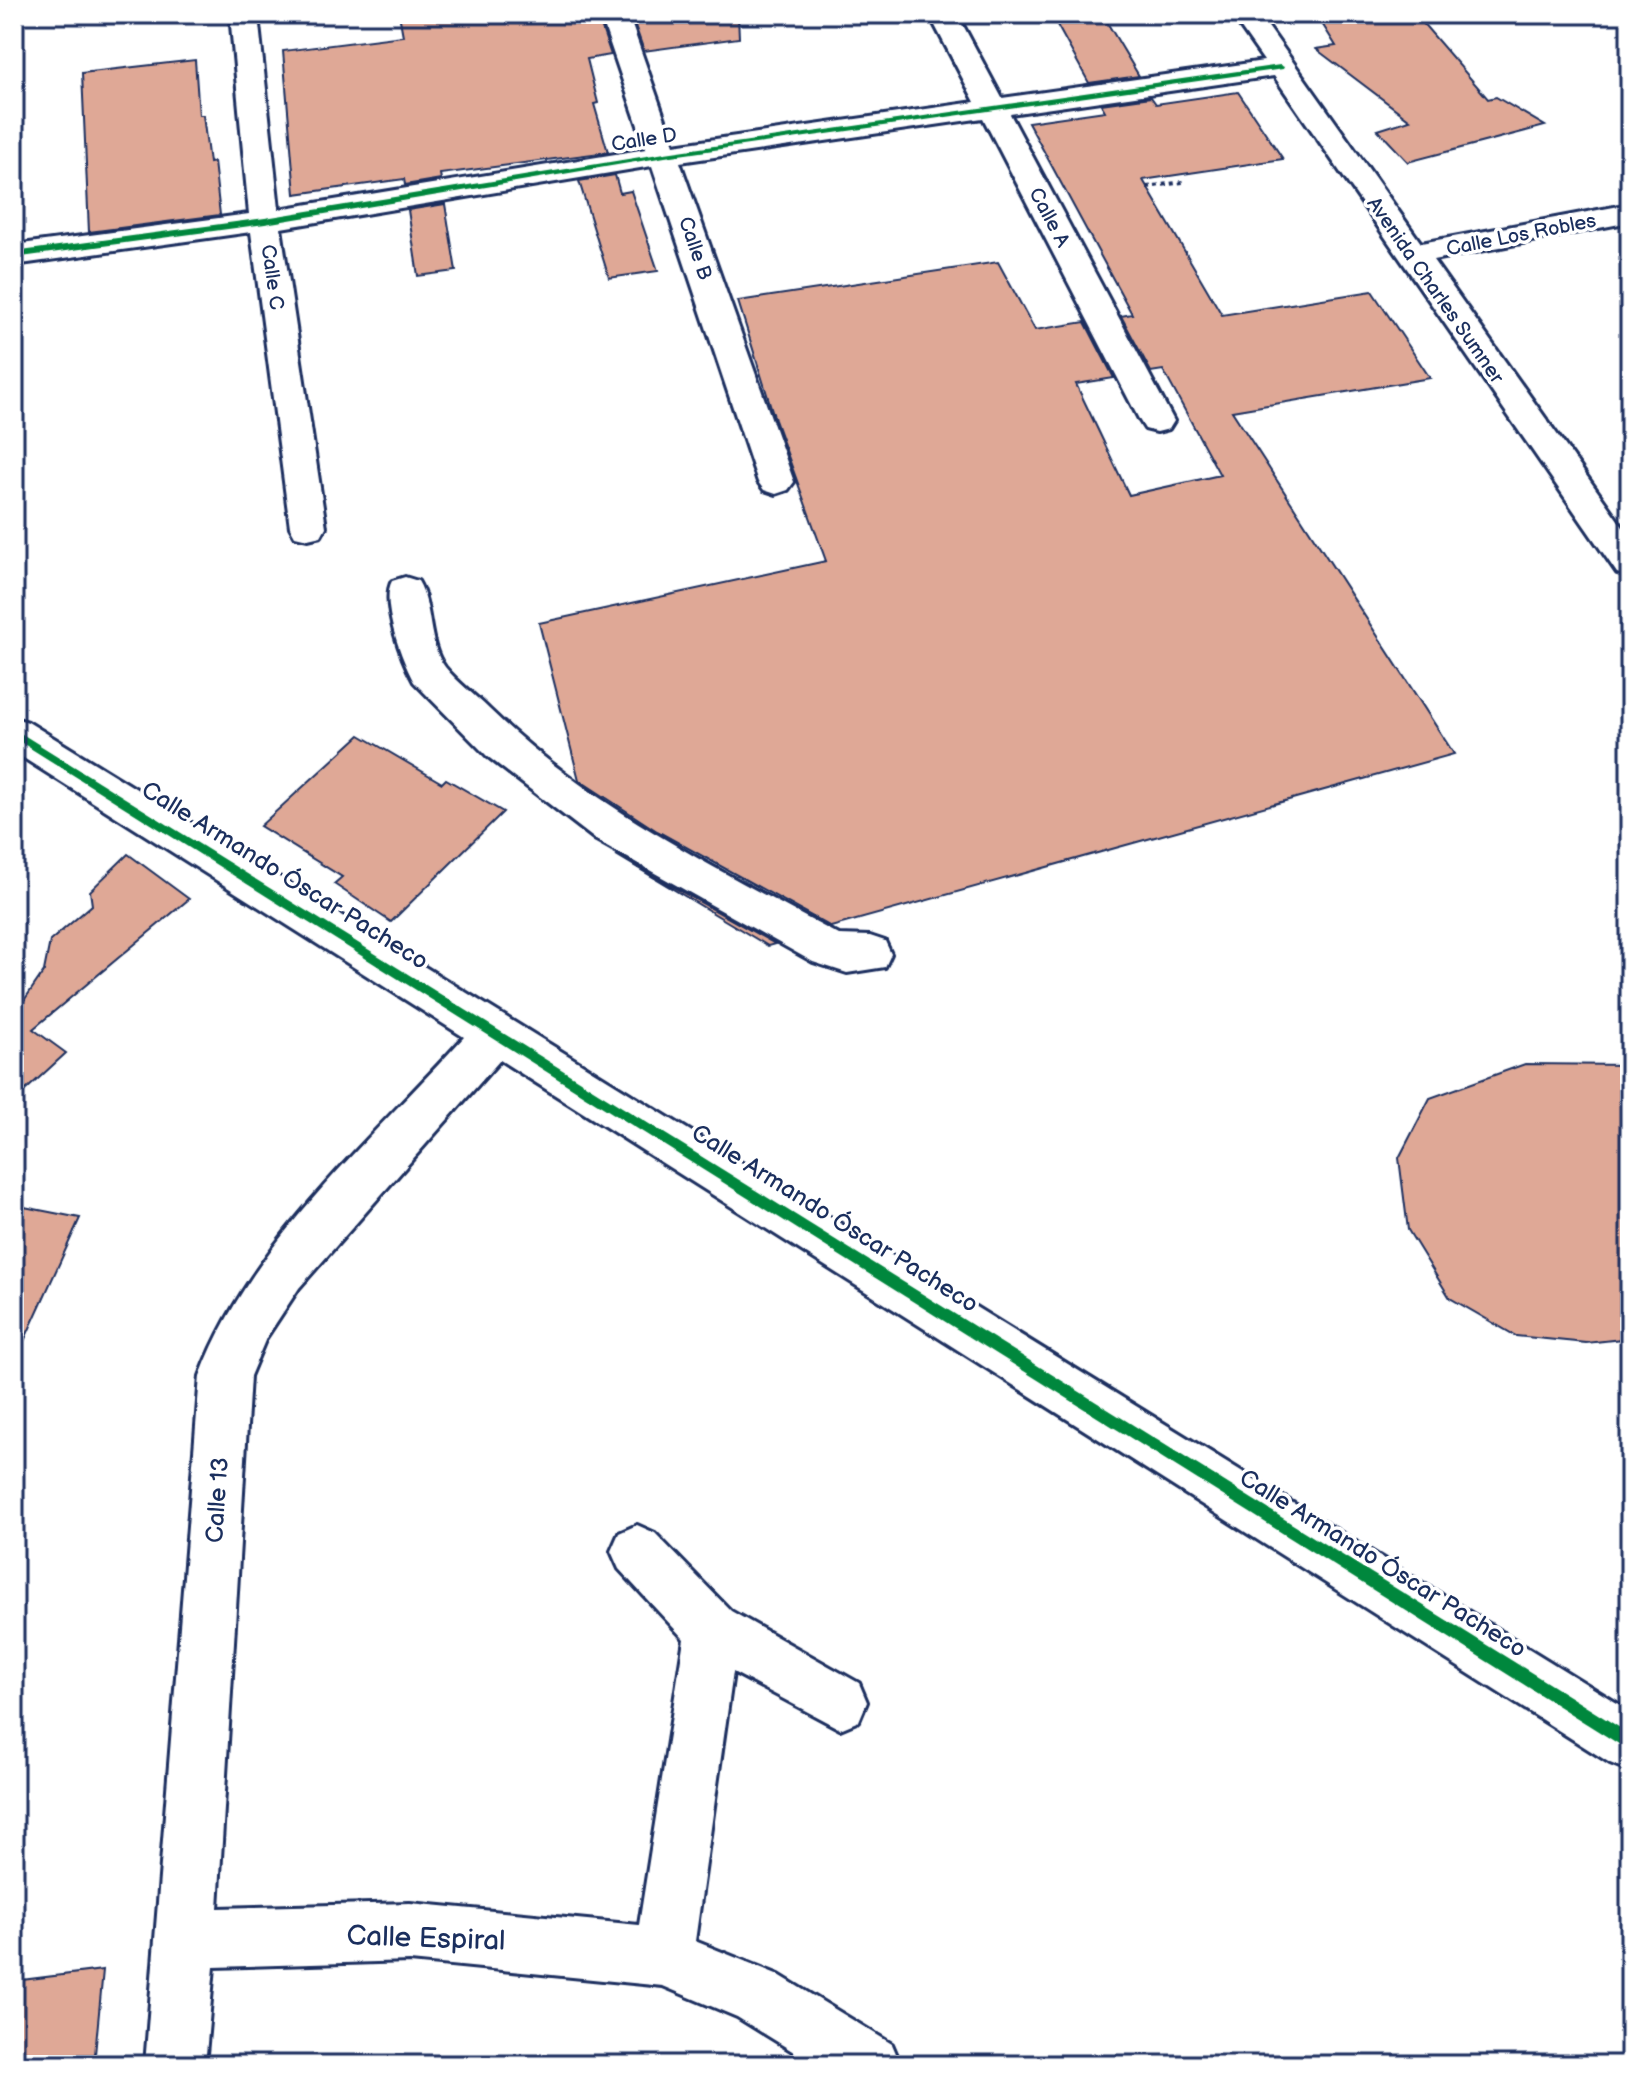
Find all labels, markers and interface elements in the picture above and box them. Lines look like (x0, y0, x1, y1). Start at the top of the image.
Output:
street label: Calle D (610, 123, 679, 157)
street label: Calle A (1024, 184, 1075, 252)
street label: Avenida Charles Sumner (1362, 193, 1509, 389)
street label: Calle Los Robles (1444, 209, 1598, 261)
street label: Calle B (673, 214, 717, 283)
street label: Calle C (256, 243, 288, 311)
street label: Calle Armando Óscar Pacheco (136, 774, 434, 976)
street label: Calle Armando Óscar Pacheco (686, 1117, 984, 1319)
street label: Calle 13 (200, 1456, 235, 1544)
street label: Calle Armando Óscar Pacheco (1234, 1462, 1532, 1664)
street label: Calle Espiral (346, 1919, 506, 1958)

